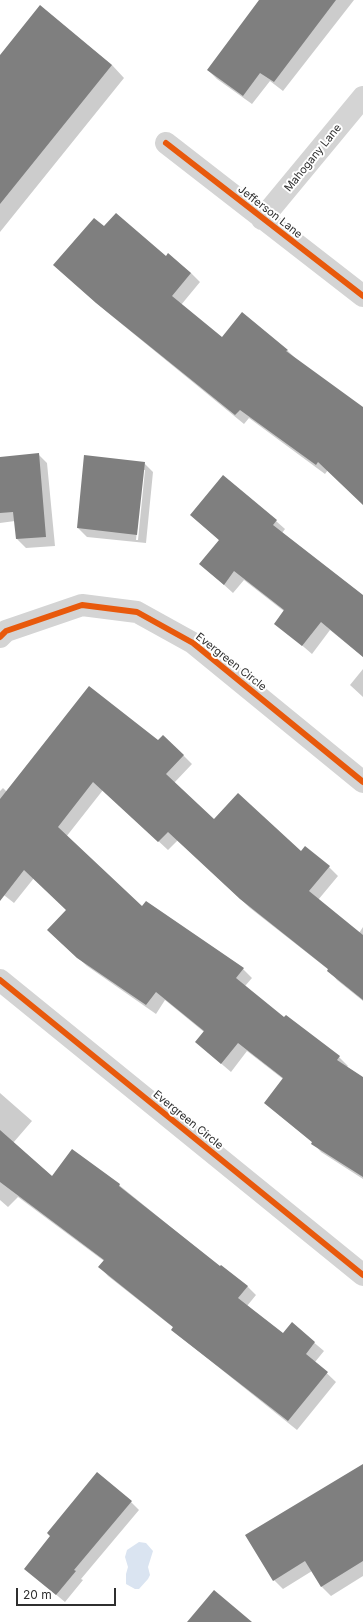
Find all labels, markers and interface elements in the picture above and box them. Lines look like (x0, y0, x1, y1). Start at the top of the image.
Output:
street label: Mahogany Lane (282, 122, 344, 194)
street label: Jefferson Lane (235, 183, 305, 241)
street label: Evergreen Circle (193, 630, 269, 694)
street label: Evergreen Circle (150, 1088, 226, 1152)
scale bar (18, 1580, 118, 1606)
text: 20 m (23, 1587, 52, 1602)

